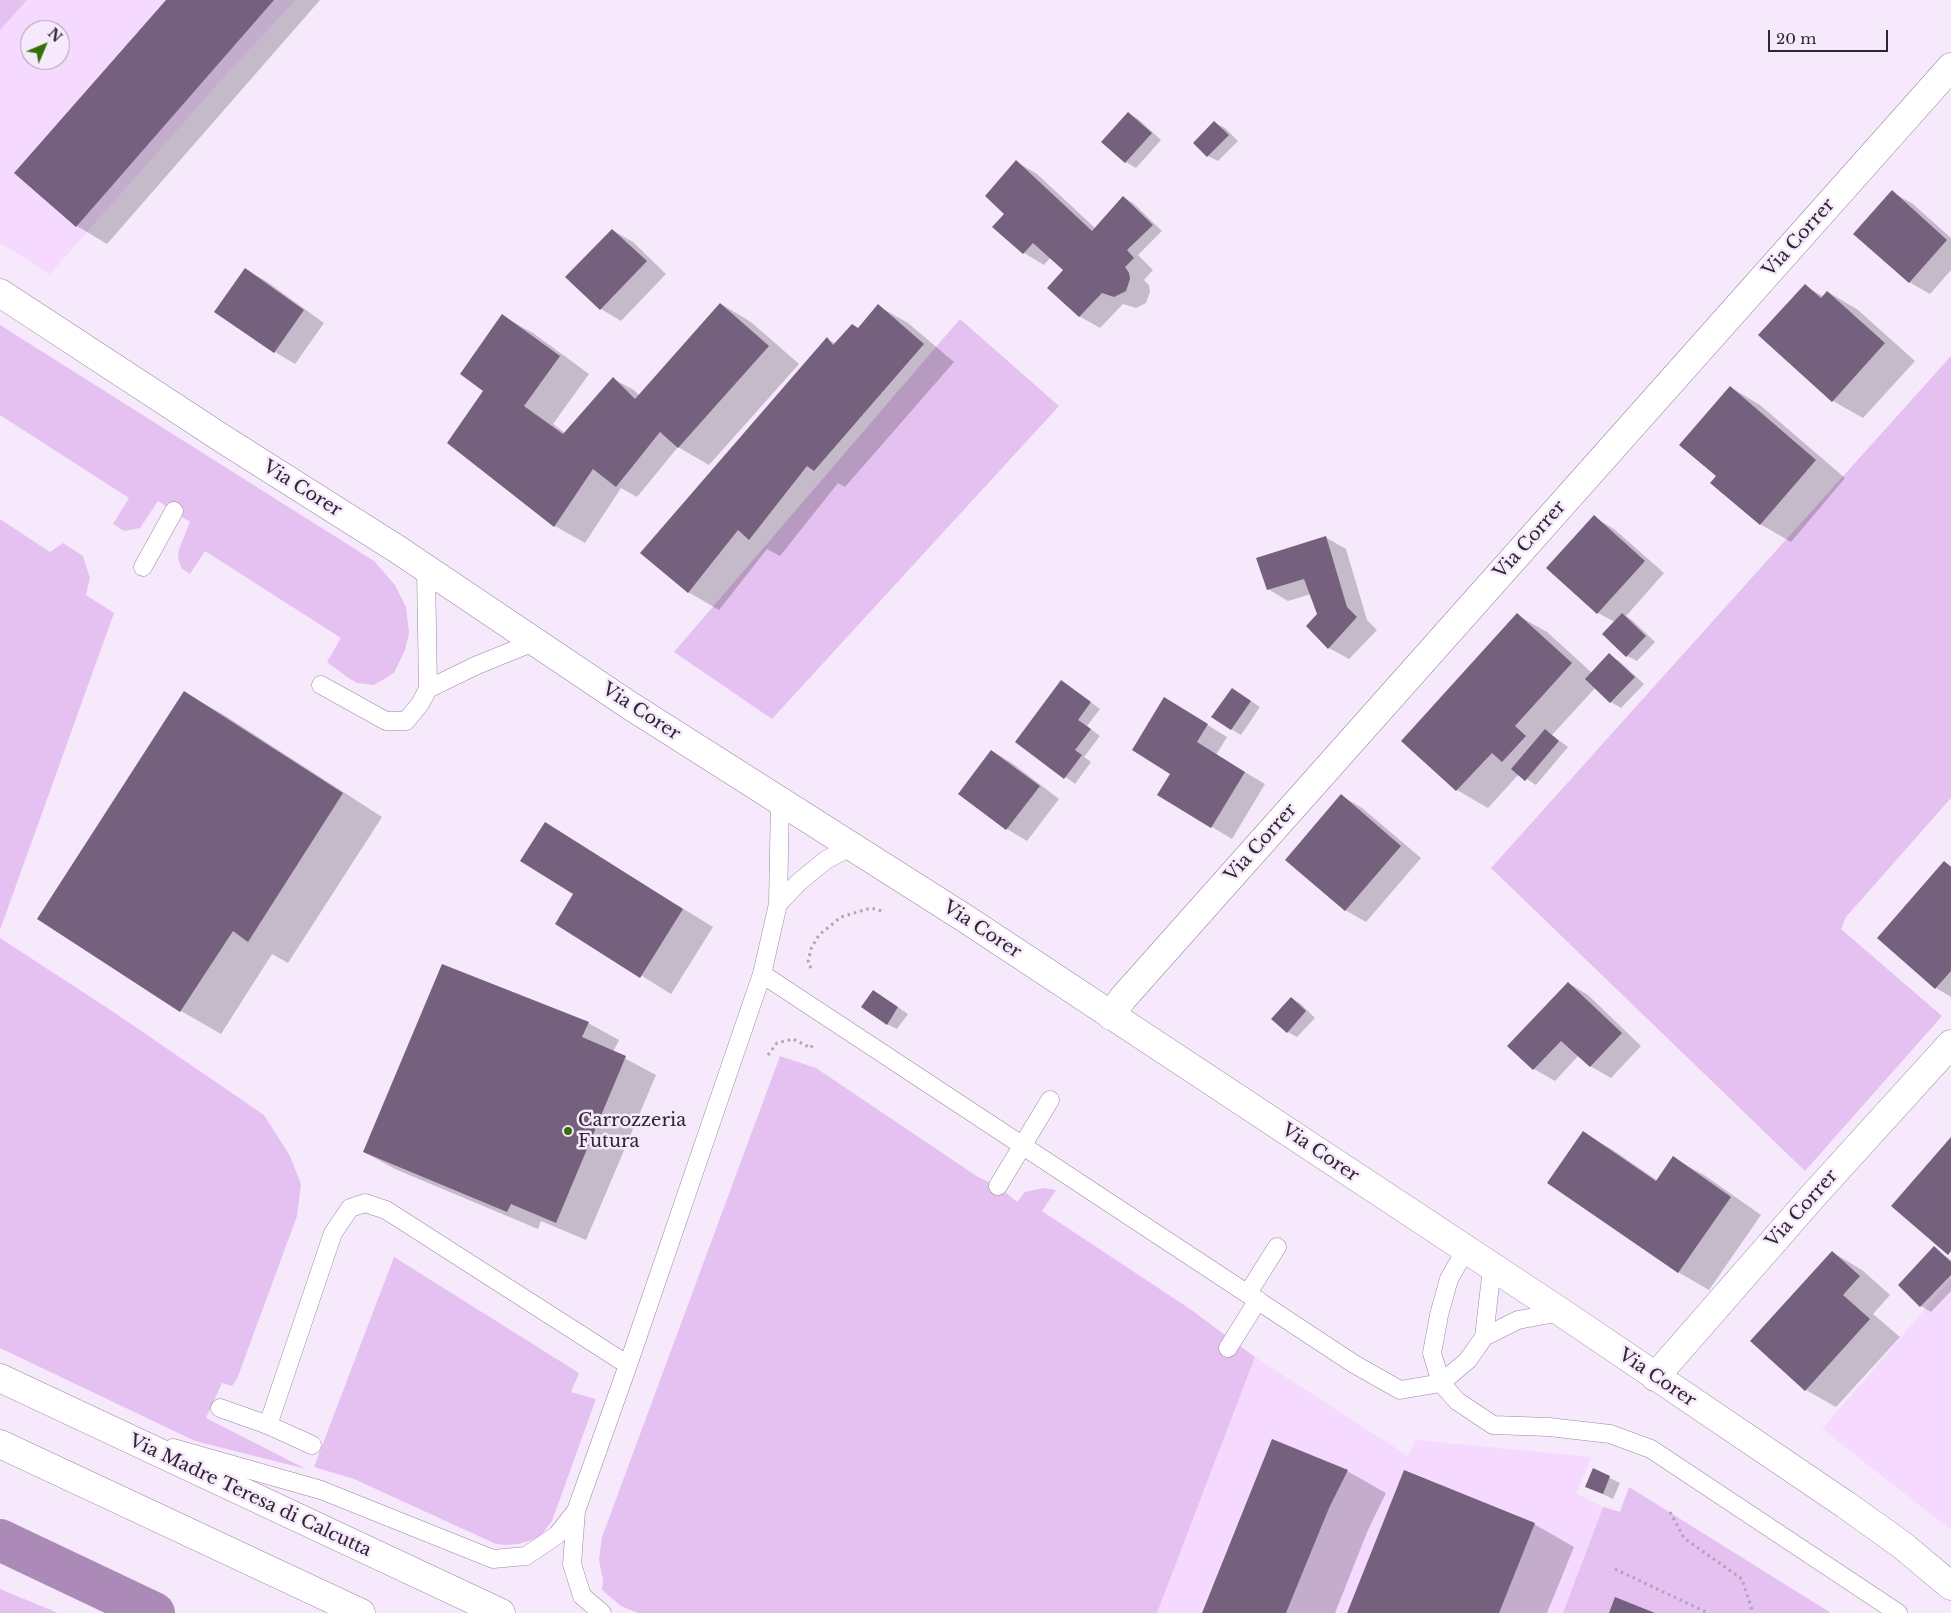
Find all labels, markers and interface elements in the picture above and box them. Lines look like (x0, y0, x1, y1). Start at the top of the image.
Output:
north arrow (20, 20, 70, 70)
scale bar (1771, 20, 1891, 52)
text: N (44, 24, 66, 46)
text: 20 m (1776, 29, 1816, 48)
street label: Via Correr (1758, 195, 1840, 281)
street label: Via Corer (259, 456, 345, 522)
street label: Via Correr (1489, 497, 1571, 583)
street label: Via Corer (598, 679, 684, 745)
street label: Via Correr (1220, 800, 1302, 886)
street label: Via Corer (939, 897, 1025, 963)
place label: Carrozzeria Futura (578, 1110, 686, 1152)
street label: Via Corer (1277, 1119, 1363, 1187)
marker: Carrozzeria Futura (562, 1125, 574, 1137)
street label: Via Correr (1761, 1166, 1843, 1252)
street label: Via Corer (1614, 1344, 1700, 1412)
street label: Via Madre Teresa di Calcutta (125, 1430, 375, 1562)

